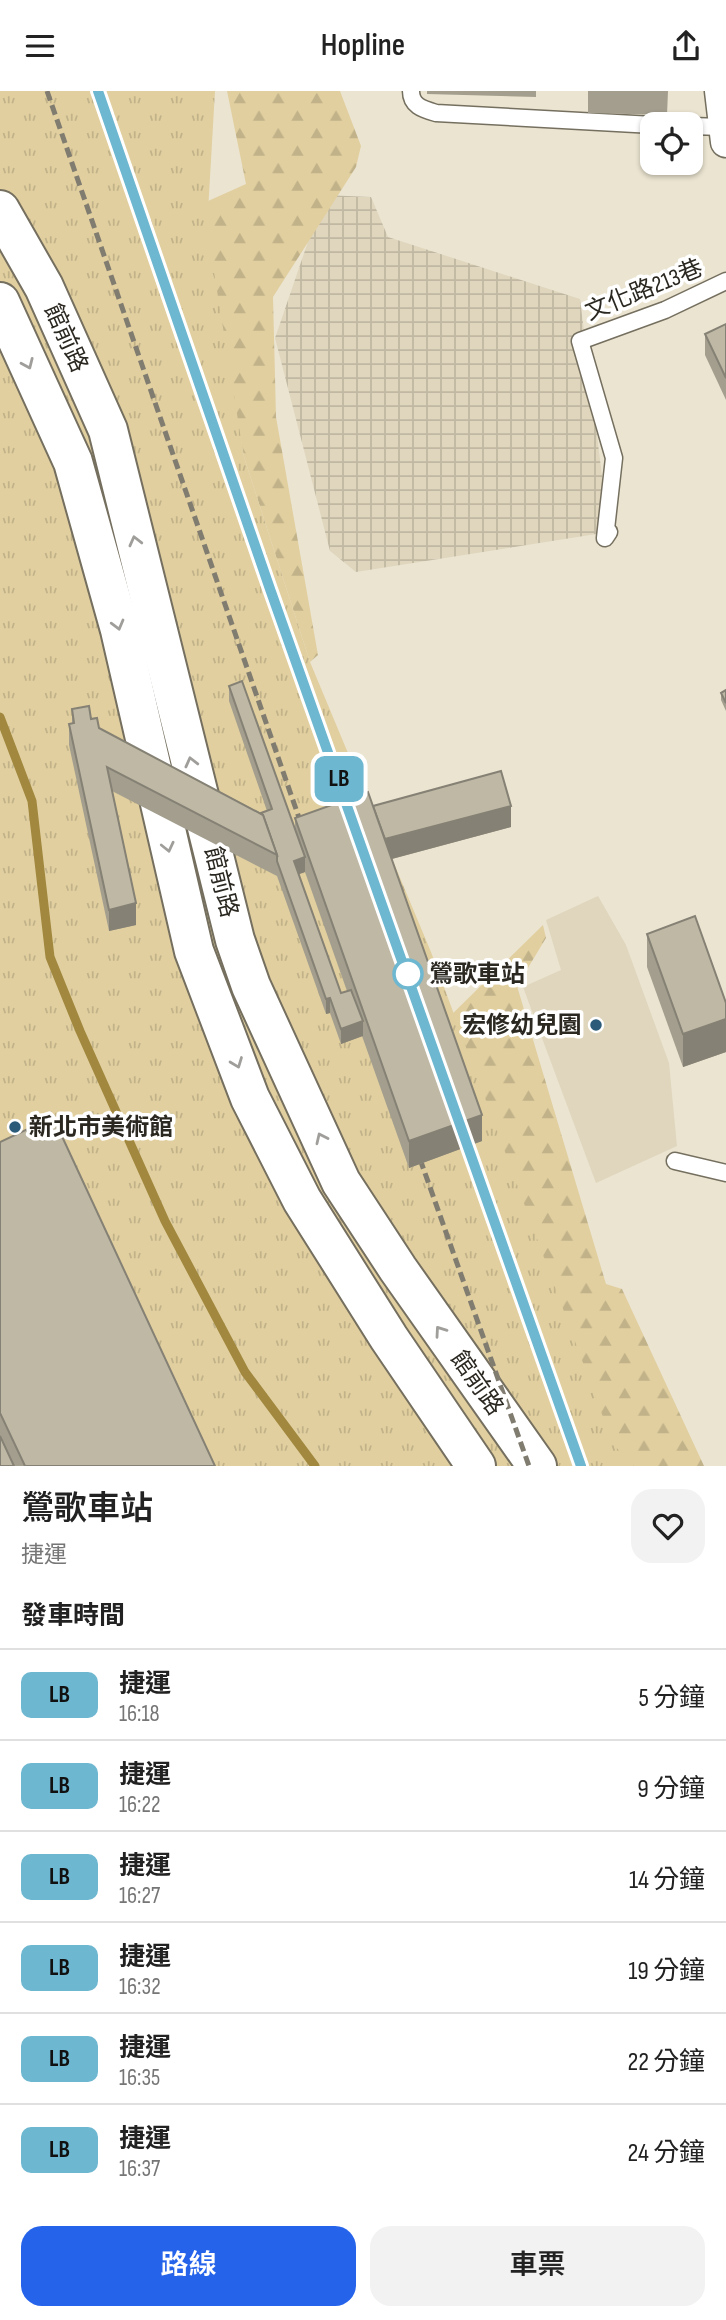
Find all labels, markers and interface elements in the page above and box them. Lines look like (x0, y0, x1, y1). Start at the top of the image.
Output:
text: Hopline (321, 26, 405, 65)
icon: menu (21, 27, 59, 65)
icon: share (667, 27, 705, 65)
map controls (640, 112, 703, 175)
button: locate (640, 112, 703, 175)
street label: 文化路213巷 (581, 253, 707, 327)
street label: 館前路 (38, 299, 94, 377)
one-way arrow (20, 357, 34, 369)
one-way arrow (129, 536, 143, 548)
one-way arrow (110, 619, 124, 631)
one-way arrow (185, 756, 199, 768)
line badge: LB (308, 756, 370, 802)
text: LB (329, 764, 349, 793)
one-way arrow (160, 841, 175, 853)
street label: 館前路 (198, 844, 244, 920)
marker: 鶯歌車站 (393, 959, 423, 989)
place label: 鶯歌車站 (429, 960, 525, 989)
place label: 宏修幼兒園 (462, 1011, 582, 1040)
marker: 宏修幼兒園 (588, 1017, 604, 1033)
one-way arrow (228, 1057, 242, 1069)
place label: 新北市美術館 (29, 1113, 173, 1142)
marker: 新北市美術館 (7, 1119, 23, 1135)
one-way arrow (315, 1133, 329, 1145)
one-way arrow (436, 1326, 448, 1339)
street label: 館前路 (444, 1345, 510, 1421)
text: 鶯歌車站 (21, 1489, 153, 1529)
button: heart (631, 1489, 705, 1563)
text: 捷運 (21, 1541, 67, 1569)
text: 發車時間 (21, 1601, 125, 1632)
text: 捷運 (119, 1669, 171, 1700)
text: LB (49, 1680, 70, 1709)
text: 5 分鐘 (638, 1683, 705, 1714)
text: 16:18 (119, 1700, 160, 1728)
text: 捷運 (119, 1760, 171, 1791)
text: LB (49, 1771, 70, 1800)
text: 9 分鐘 (637, 1774, 705, 1805)
text: 16:22 (119, 1791, 160, 1819)
text: 捷運 (119, 1851, 171, 1882)
text: LB (49, 1862, 70, 1891)
text: 14 分鐘 (629, 1865, 705, 1896)
text: 16:27 (119, 1882, 160, 1910)
text: 捷運 (119, 1942, 171, 1973)
text: LB (49, 1953, 70, 1982)
text: 19 分鐘 (628, 1956, 705, 1987)
text: 16:32 (119, 1973, 161, 2001)
text: 捷運 (119, 2033, 171, 2064)
text: LB (49, 2044, 70, 2073)
text: 22 分鐘 (627, 2047, 705, 2078)
text: 16:35 (119, 2064, 160, 2092)
text: 捷運 (119, 2124, 171, 2155)
text: LB (49, 2135, 70, 2164)
text: 24 分鐘 (627, 2138, 705, 2169)
text: 16:37 (119, 2155, 160, 2183)
button: 路線 (21, 2226, 356, 2306)
button: 車票 (370, 2226, 705, 2306)

